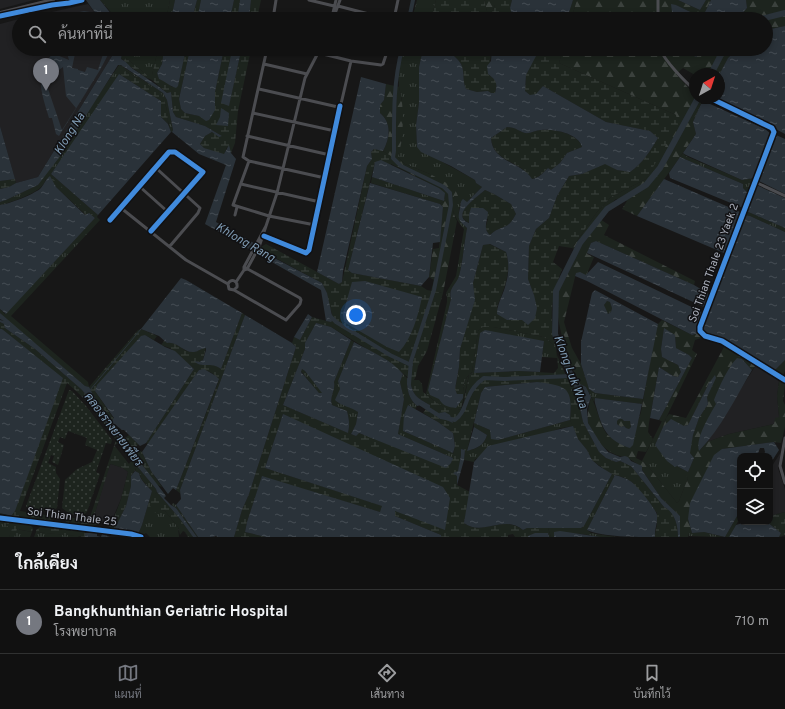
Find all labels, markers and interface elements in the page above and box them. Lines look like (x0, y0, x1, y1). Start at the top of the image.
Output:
search box (12, 12, 773, 56)
icon: search (26, 23, 48, 45)
text: ค้นหาที่นี่ (58, 26, 113, 45)
pin: 1 (33, 58, 59, 91)
north arrow (689, 68, 725, 104)
water label: Klong Na (51, 109, 90, 158)
street label: Soi Thian Thale 23 Yaek 2 (686, 202, 742, 324)
water label: Khlong Rang (212, 220, 278, 267)
your location (346, 305, 366, 325)
water label: Klong Luk Wua (549, 333, 591, 411)
water label: คลองรางยายเพียร (80, 389, 147, 471)
map controls (737, 453, 773, 525)
button: locate (737, 453, 773, 489)
button: layers (737, 489, 773, 525)
street label: Soi Thian Thale 25 (26, 505, 118, 529)
text: ใกล้เคียง (16, 554, 78, 576)
text: Bangkhunthian Geriatric Hospital (54, 603, 288, 622)
text: 1 (26, 614, 32, 630)
text: 710 m (735, 614, 769, 630)
text: โรงพยาบาล (54, 625, 116, 641)
tab: แผนที่ (114, 662, 142, 702)
tab: เส้นทาง (370, 662, 405, 702)
tab: บันทึกไว้ (633, 662, 671, 702)

